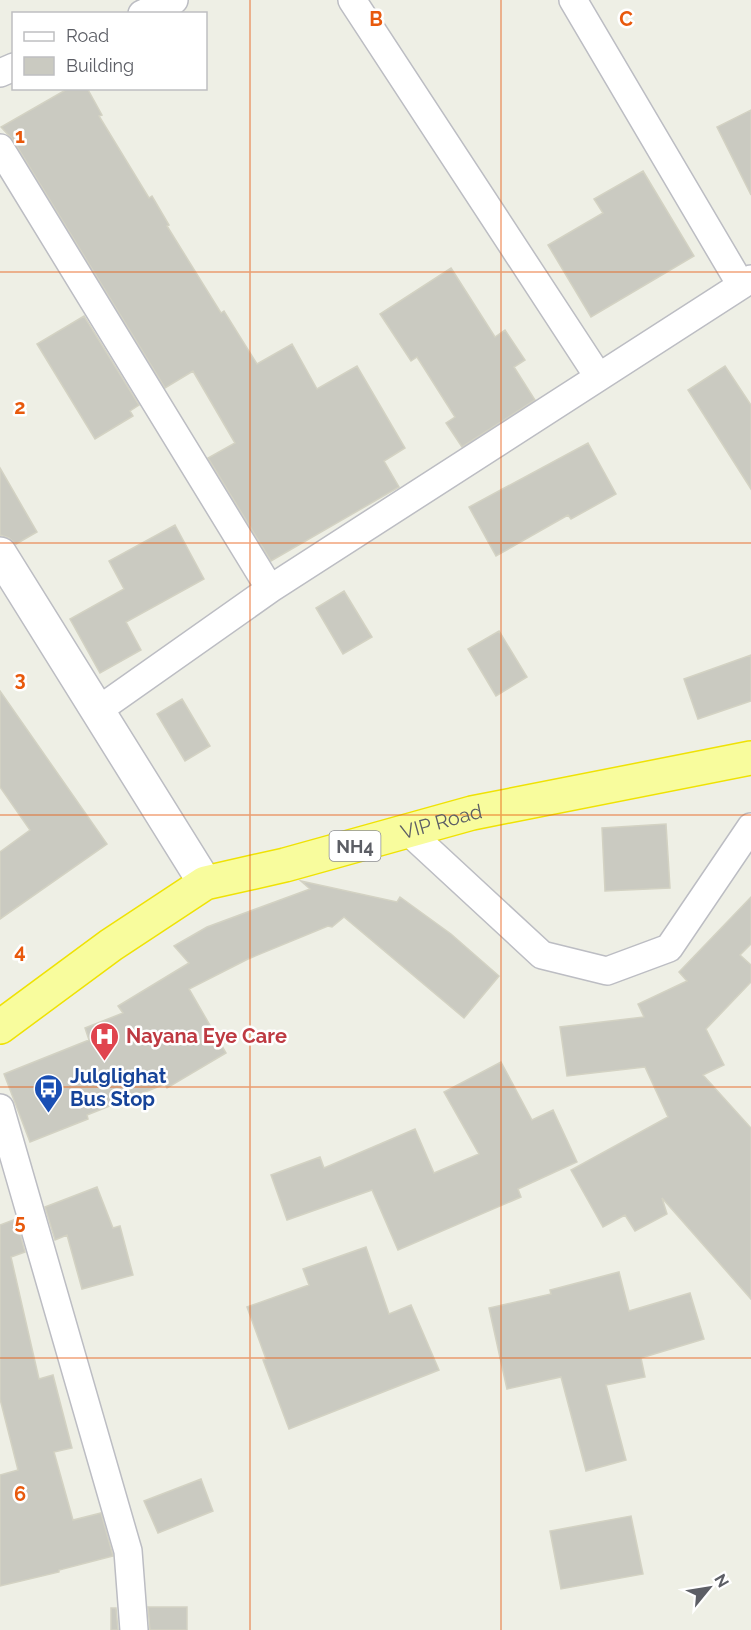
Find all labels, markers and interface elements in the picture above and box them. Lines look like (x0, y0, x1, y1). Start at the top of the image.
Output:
text: B (369, 7, 383, 31)
text: C (619, 7, 633, 31)
legend (12, 12, 207, 90)
text: Road (66, 25, 109, 46)
text: Building (66, 55, 134, 76)
text: 1 (15, 124, 25, 148)
text: 2 (14, 395, 26, 419)
text: 3 (14, 667, 26, 691)
street label: VIP Road (398, 799, 484, 844)
road number: NH4 (330, 831, 380, 861)
text: 4 (14, 939, 26, 963)
hospital icon: Nayana Eye Care (89, 1020, 121, 1062)
place label: Nayana Eye Care (126, 1024, 287, 1048)
place label: Julglighat Bus Stop (70, 1064, 167, 1111)
bus stop icon: Julglighat Bus Stop (33, 1072, 65, 1114)
text: 5 (14, 1210, 26, 1234)
text: 6 (14, 1482, 26, 1506)
north arrow (679, 1558, 739, 1618)
text: N (710, 1571, 733, 1591)

